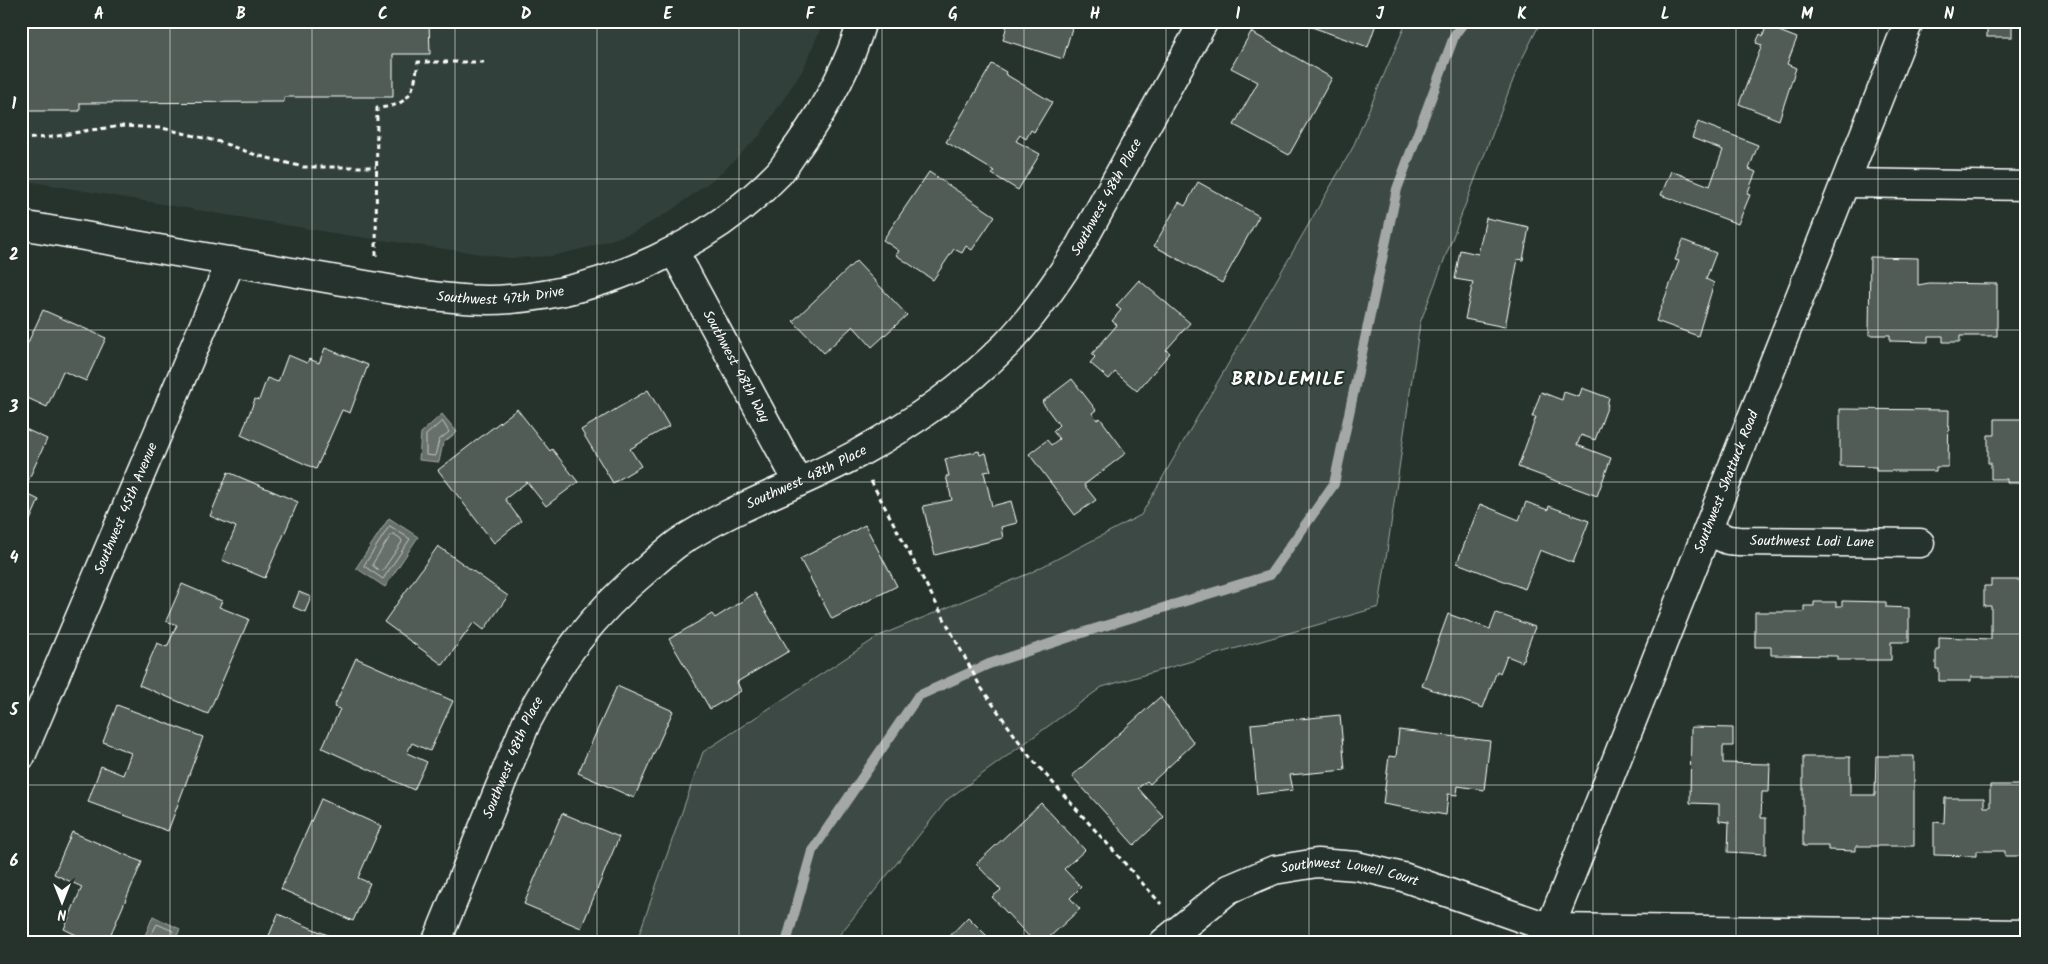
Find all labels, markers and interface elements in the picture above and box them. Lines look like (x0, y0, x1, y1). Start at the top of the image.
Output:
text: A (94, 2, 104, 27)
text: B (236, 2, 246, 27)
text: C (378, 2, 388, 27)
text: D (521, 2, 532, 27)
text: E (664, 2, 674, 27)
text: F (806, 2, 816, 27)
text: G (948, 2, 958, 27)
text: H (1090, 2, 1100, 27)
text: I (1236, 2, 1241, 27)
text: J (1376, 2, 1385, 27)
text: K (1517, 2, 1527, 27)
text: L (1661, 2, 1669, 27)
text: M (1801, 2, 1814, 27)
text: N (1944, 2, 1954, 27)
text: 1 (12, 92, 17, 117)
street label: Southwest 48th Place (1065, 134, 1148, 260)
text: 2 (9, 243, 19, 268)
street label: Southwest 47th Drive (436, 280, 567, 311)
street label: Southwest 48th Way (697, 306, 775, 427)
district label: BRIDLEMILE (1231, 365, 1345, 395)
text: 3 (9, 395, 19, 420)
street label: Southwest Shattuck Road (1688, 406, 1765, 556)
street label: Southwest 45th Avenue (88, 438, 164, 578)
street label: Southwest 48th Place (743, 439, 872, 515)
street label: Southwest Lodi Lane (1750, 530, 1875, 553)
text: 4 (10, 546, 19, 571)
street label: Southwest 48th Place (477, 692, 550, 822)
text: 5 (9, 698, 20, 723)
text: 6 (10, 849, 19, 874)
street label: Southwest Lowell Court (1279, 852, 1422, 893)
north arrow (38, 876, 88, 926)
text: N (57, 903, 66, 925)

